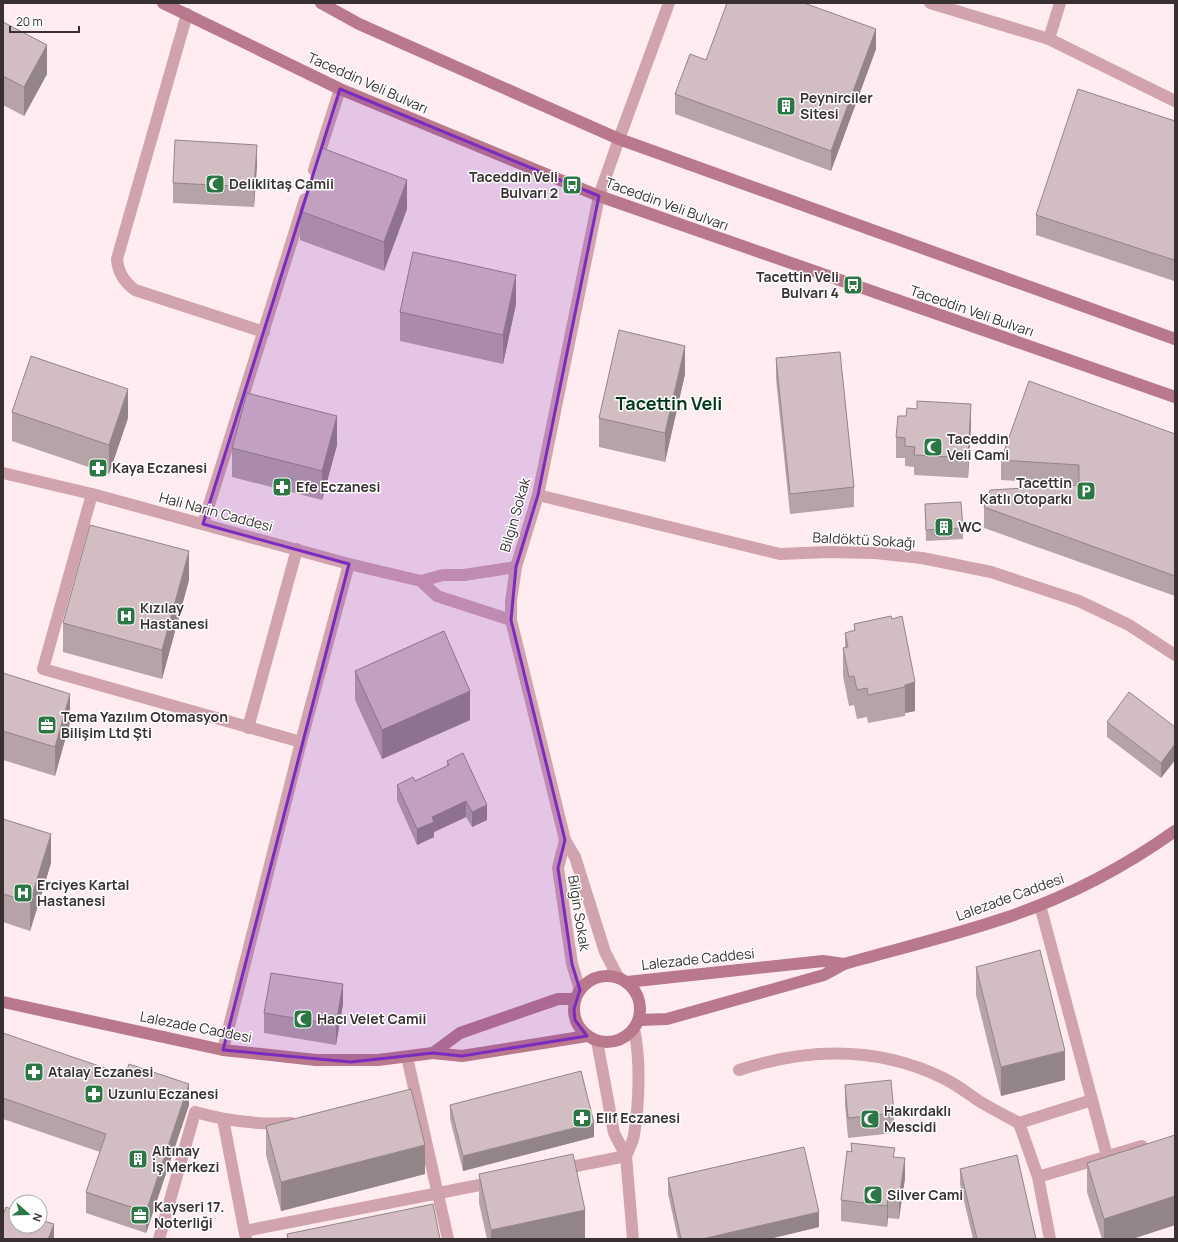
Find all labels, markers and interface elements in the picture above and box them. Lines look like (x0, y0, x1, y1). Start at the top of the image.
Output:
scale bar (10, 8, 79, 34)
text: 20 m (16, 13, 43, 30)
street label: Taceddin Veli Bulvarı (305, 47, 431, 118)
place label: Peynirciler Sitesi (800, 88, 873, 123)
building icon: Peynirciler Sitesi (775, 95, 797, 117)
place label: Taceddin Veli Bulvarı 2 (469, 167, 558, 202)
street label: Taceddin Veli Bulvarı (603, 172, 731, 235)
mosque icon: Deliklitaş Camii (204, 173, 226, 195)
place label: Deliklitaş Camii (229, 174, 334, 193)
bus stop icon: Taceddin Veli Bulvarı 2 (561, 174, 583, 196)
place label: Tacettin Veli Bulvarı 4 (756, 267, 839, 302)
bus stop icon: Tacettin Veli Bulvarı 4 (842, 274, 864, 296)
street label: Taceddin Veli Bulvarı (908, 280, 1037, 341)
district label: Tacettin Veli (616, 391, 722, 415)
place label: Taceddin Veli Cami (947, 429, 1009, 464)
mosque icon: Taceddin Veli Cami (922, 436, 944, 458)
pharmacy icon: Kaya Eczanesi (87, 457, 109, 479)
place label: Kaya Eczanesi (112, 458, 207, 477)
place label: Tacettin Katlı Otoparkı (980, 473, 1072, 508)
street label: Bilgin Sokak (495, 475, 534, 554)
pharmacy icon: Efe Eczanesi (271, 476, 293, 498)
place label: Efe Eczanesi (296, 477, 380, 496)
parking icon: Tacettin Katlı Otoparkı (1075, 480, 1097, 502)
street label: Hali Narin Caddesi (157, 487, 275, 536)
building icon: WC (933, 516, 955, 538)
place label: WC (958, 517, 982, 536)
street label: Baldöktü Sokağı (812, 527, 916, 552)
place label: Kızılay Hastanesi (140, 598, 208, 633)
hospital icon: Kızılay Hastanesi (115, 605, 137, 627)
place label: Tema Yazılım Otomasyon Bilişim Ltd Şti (61, 707, 228, 742)
office icon: Tema Yazılım Otomasyon Bilişim Ltd Şti (36, 714, 58, 736)
street label: Lalezade Caddesi (953, 868, 1066, 925)
street label: Bilgin Sokak (564, 874, 595, 953)
place label: Erciyes Kartal Hastanesi (37, 875, 130, 910)
hospital icon: Erciyes Kartal Hastanesi (12, 882, 34, 904)
street label: Lalezade Caddesi (640, 943, 755, 974)
street label: Lalezade Caddesi (139, 1006, 254, 1047)
mosque icon: Hacı Velet Camii (292, 1008, 314, 1030)
place label: Hacı Velet Camii (317, 1009, 426, 1028)
pharmacy icon: Atalay Eczanesi (23, 1061, 45, 1083)
place label: Atalay Eczanesi (48, 1062, 153, 1081)
pharmacy icon: Uzunlu Eczanesi (83, 1083, 105, 1105)
place label: Uzunlu Eczanesi (108, 1084, 218, 1103)
place label: Hakırdaklı Mescidi (884, 1101, 951, 1136)
pharmacy icon: Elif Eczanesi (571, 1107, 593, 1129)
place label: Elif Eczanesi (596, 1108, 680, 1127)
mosque icon: Hakırdaklı Mescidi (859, 1108, 881, 1130)
place label: Altınay İş Merkezi (152, 1141, 220, 1176)
building icon: Altınay İş Merkezi (127, 1148, 149, 1170)
mosque icon: Silver Cami (862, 1184, 884, 1206)
place label: Silver Cami (887, 1185, 963, 1204)
north arrow (8, 1194, 48, 1234)
place label: Kayseri 17. Noterliği (154, 1197, 224, 1232)
office icon: Kayseri 17. Noterliği (129, 1204, 151, 1226)
text: N (29, 1211, 46, 1224)

